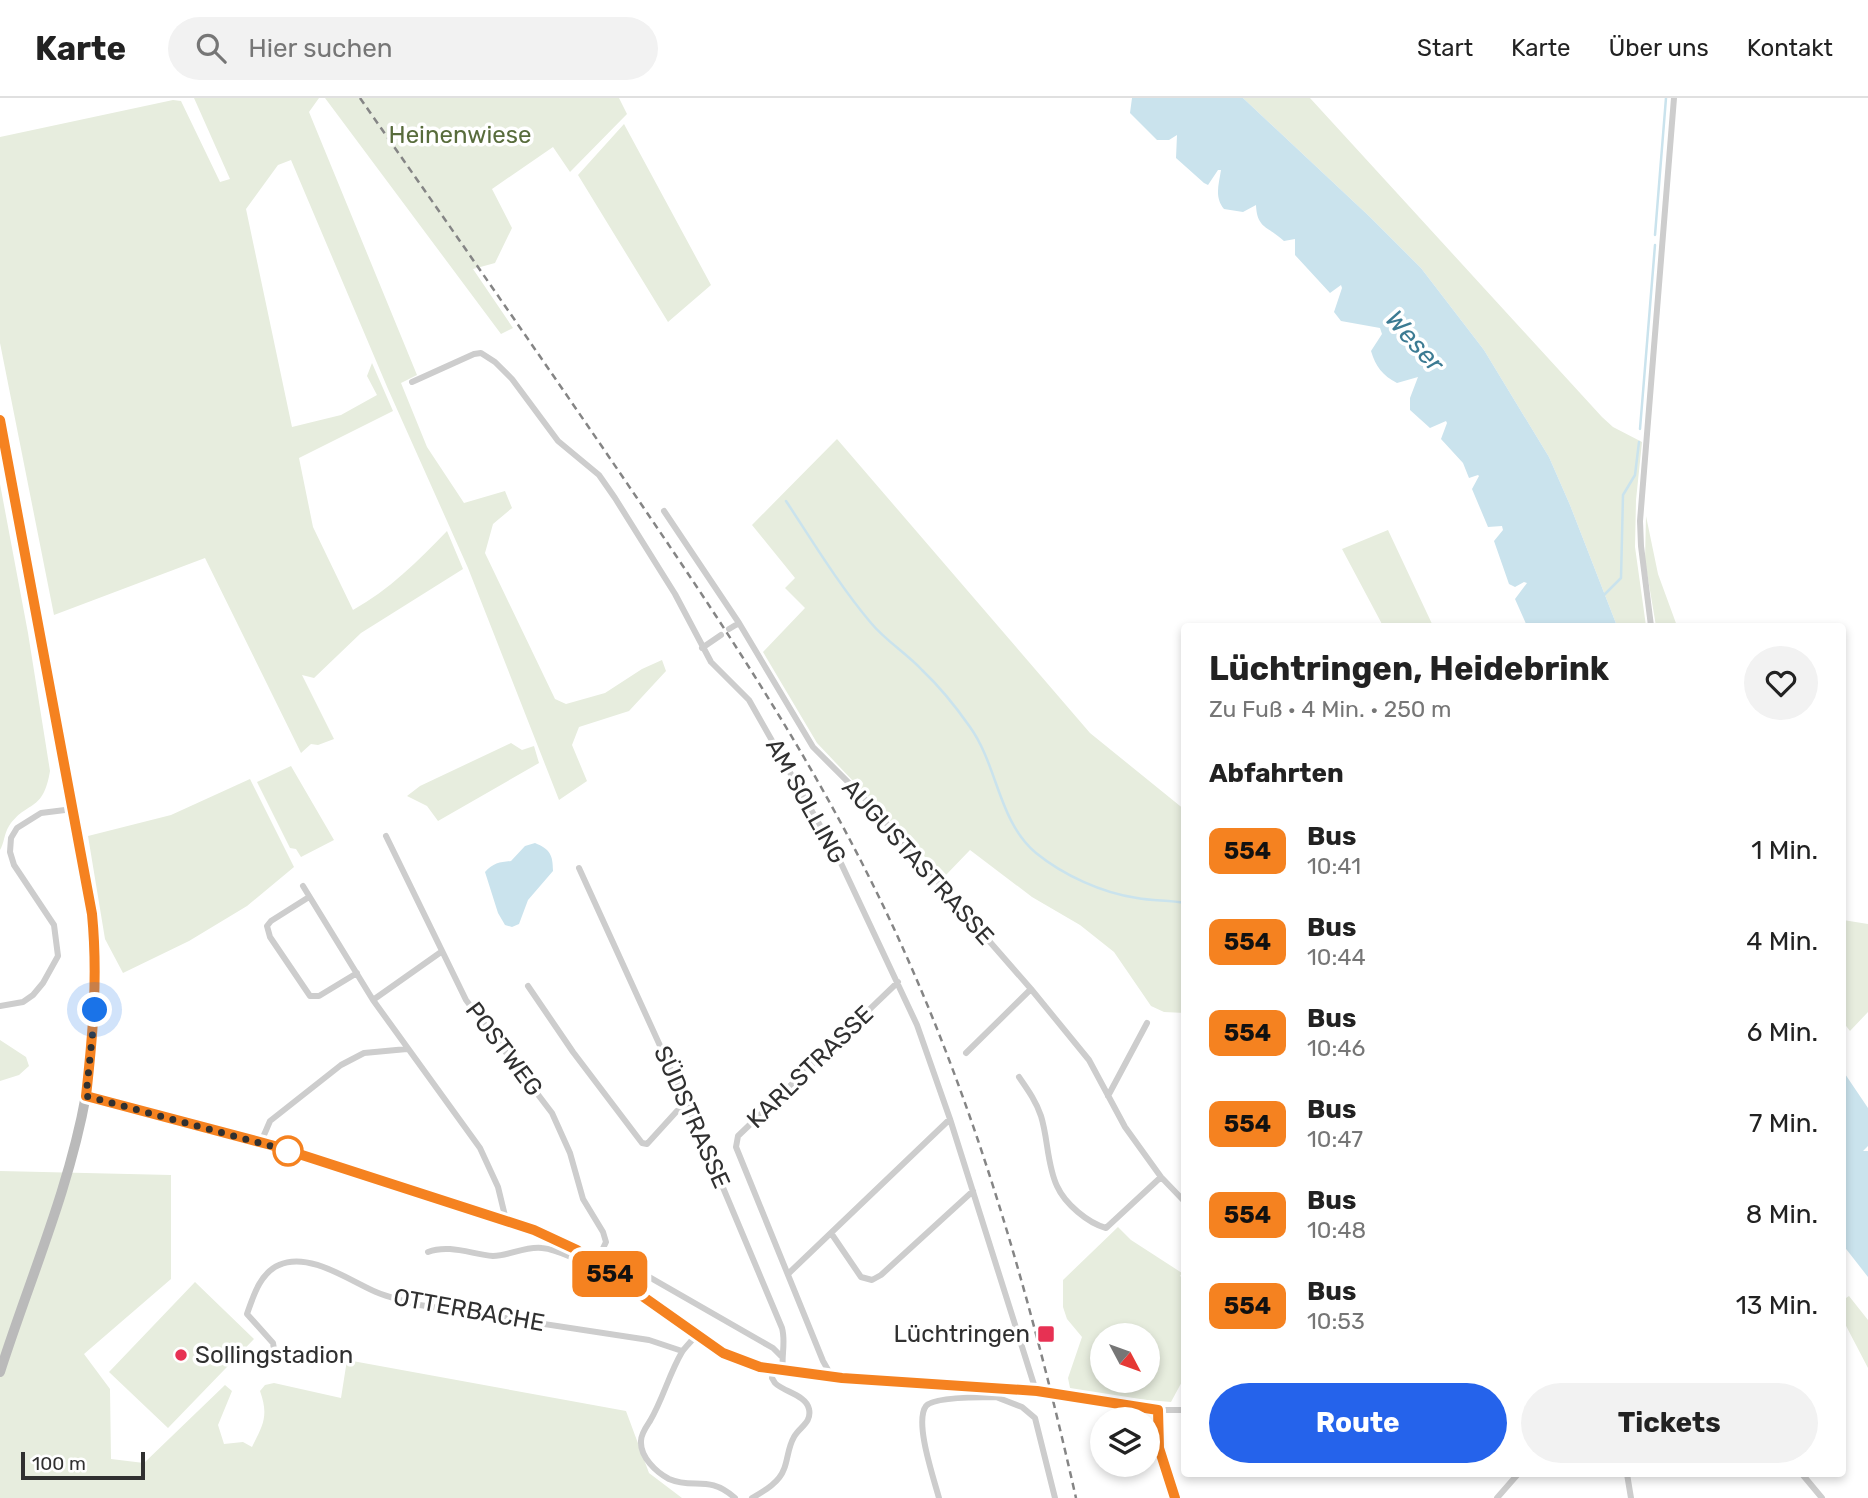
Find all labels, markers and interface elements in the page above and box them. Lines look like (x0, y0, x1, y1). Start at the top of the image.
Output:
search box (168, 17, 658, 80)
text: Karte (35, 29, 126, 68)
icon: search (192, 29, 230, 67)
text: Hier suchen (248, 33, 393, 64)
text: Start (1417, 34, 1473, 62)
text: Karte (1511, 34, 1571, 62)
text: Über uns (1609, 34, 1709, 62)
text: Kontakt (1747, 34, 1833, 62)
park label: Heinenwiese (389, 121, 531, 149)
water label: Weser (1379, 304, 1451, 379)
button: heart (1744, 646, 1818, 720)
text: Lüchtringen, Heidebrink (1209, 649, 1609, 688)
text: Zu Fuß · 4 Min. · 250 m (1209, 695, 1452, 723)
street label: AM SOLLING (760, 734, 852, 868)
text: Abfahrten (1209, 758, 1344, 789)
street label: AUGUSTASTRASSE (836, 773, 1000, 951)
text: Bus (1307, 821, 1356, 852)
text: 1 Min. (1751, 835, 1818, 866)
text: 554 (1224, 837, 1271, 865)
text: 10:41 (1307, 852, 1361, 880)
text: Bus (1307, 912, 1356, 943)
text: 4 Min. (1746, 926, 1818, 957)
text: 554 (1224, 928, 1271, 956)
text: 10:44 (1307, 943, 1366, 971)
your location (77, 992, 112, 1027)
street label: POSTWEG (460, 997, 548, 1101)
street label: KARLSTRASSE (741, 1000, 879, 1134)
text: Bus (1307, 1003, 1356, 1034)
text: 6 Min. (1747, 1017, 1818, 1048)
text: 554 (1224, 1019, 1271, 1047)
text: 10:46 (1307, 1034, 1366, 1062)
street label: SÜDSTRASSE (648, 1041, 736, 1193)
text: Bus (1307, 1094, 1356, 1125)
text: 7 Min. (1749, 1108, 1818, 1139)
text: 554 (1224, 1110, 1271, 1138)
text: 10:47 (1307, 1125, 1363, 1153)
unlabelled marker (273, 1136, 303, 1166)
text: Bus (1307, 1185, 1356, 1216)
text: 8 Min. (1746, 1199, 1818, 1230)
text: 554 (1224, 1201, 1271, 1229)
text: 10:48 (1307, 1216, 1366, 1244)
line badge: 554 (570, 1251, 650, 1297)
text: 554 (586, 1260, 634, 1288)
text: Bus (1307, 1276, 1356, 1307)
street label: OTTERBACHE (391, 1283, 547, 1337)
text: 13 Min. (1736, 1290, 1818, 1321)
text: 554 (1224, 1292, 1271, 1320)
text: 10:53 (1307, 1307, 1365, 1335)
place label: Lüchtringen (894, 1320, 1030, 1348)
north arrow (1090, 1323, 1160, 1393)
map controls (1090, 1323, 1160, 1477)
marker: Lüchtringen (1036, 1324, 1056, 1344)
place label: Sollingstadion (195, 1341, 353, 1369)
marker: Sollingstadion (173, 1347, 189, 1363)
button: Route (1209, 1383, 1507, 1463)
button: Tickets (1521, 1383, 1818, 1463)
button: layers (1090, 1407, 1160, 1477)
scale bar (21, 1449, 145, 1481)
text: 100 m (32, 1452, 86, 1475)

